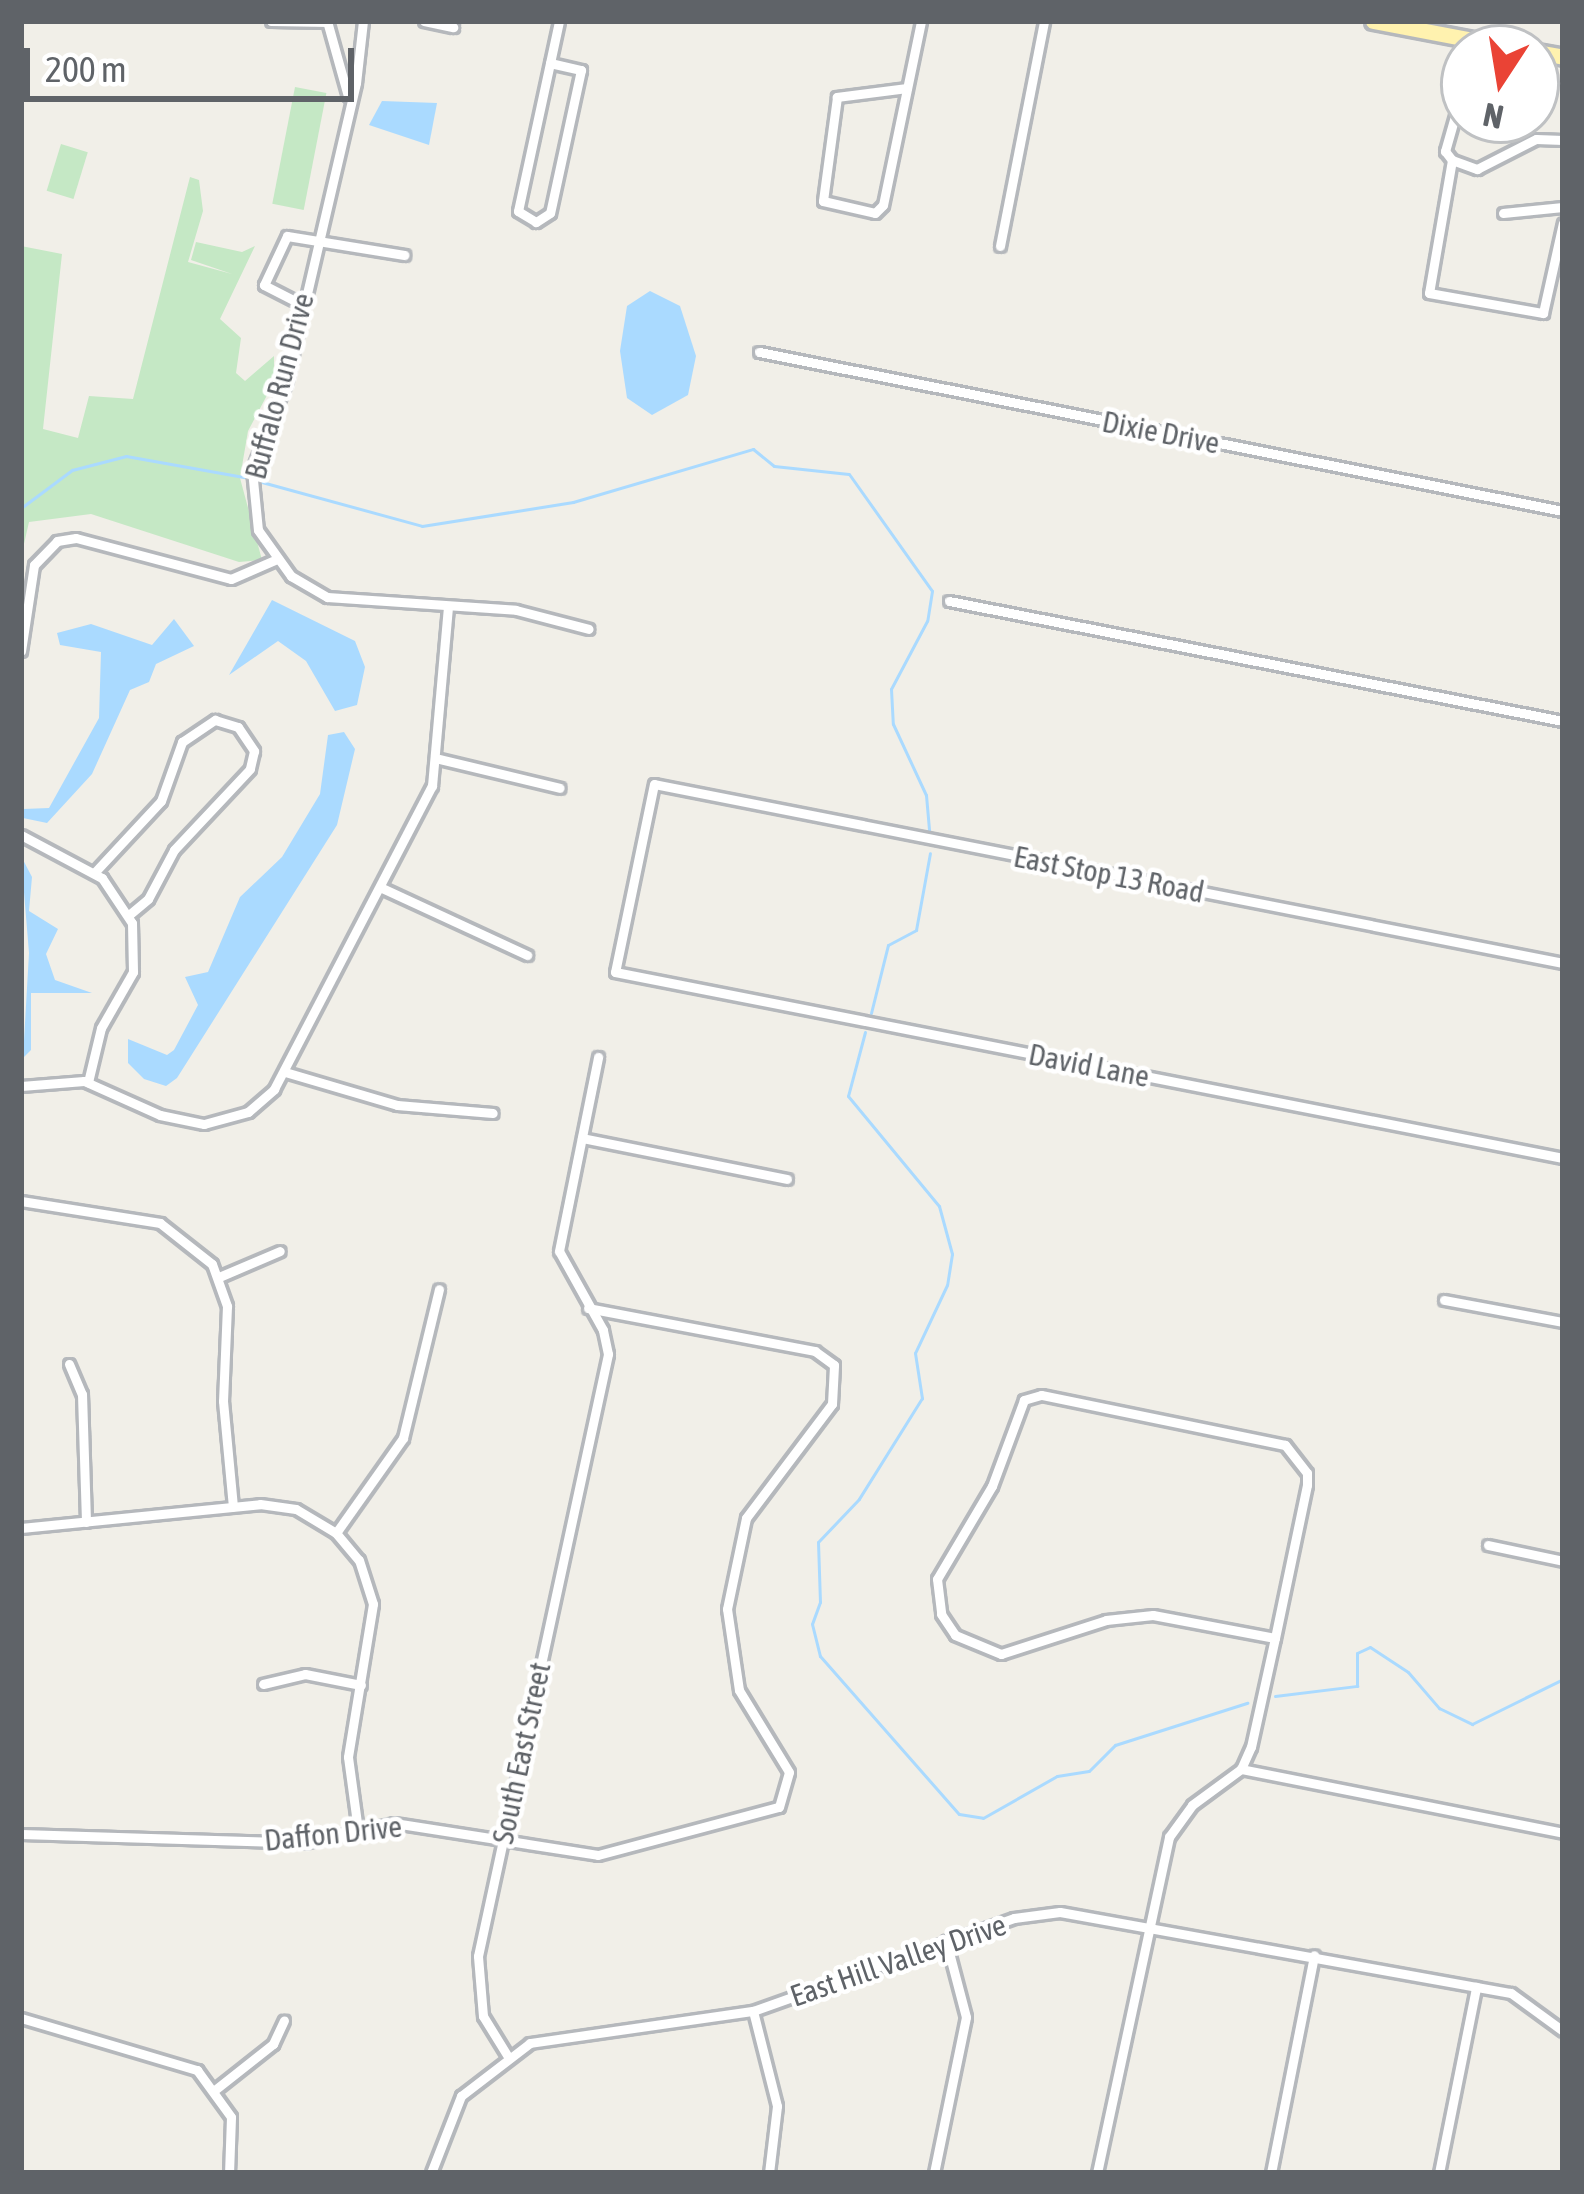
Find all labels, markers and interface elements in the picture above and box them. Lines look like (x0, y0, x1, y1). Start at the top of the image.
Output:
scale bar (30, 24, 360, 98)
north arrow (1440, 24, 1560, 144)
text: 200 m (45, 48, 127, 90)
text: N (1480, 96, 1507, 137)
street label: Buffalo Run Drive (237, 289, 321, 483)
street label: Dixie Drive (1099, 403, 1223, 461)
street label: East Stop 13 Road (1011, 838, 1207, 910)
street label: David Lane (1026, 1036, 1152, 1094)
street label: South East Street (484, 1659, 558, 1847)
street label: Daffon Drive (262, 1808, 404, 1858)
street label: East Hill Valley Drive (785, 1906, 1011, 2014)

